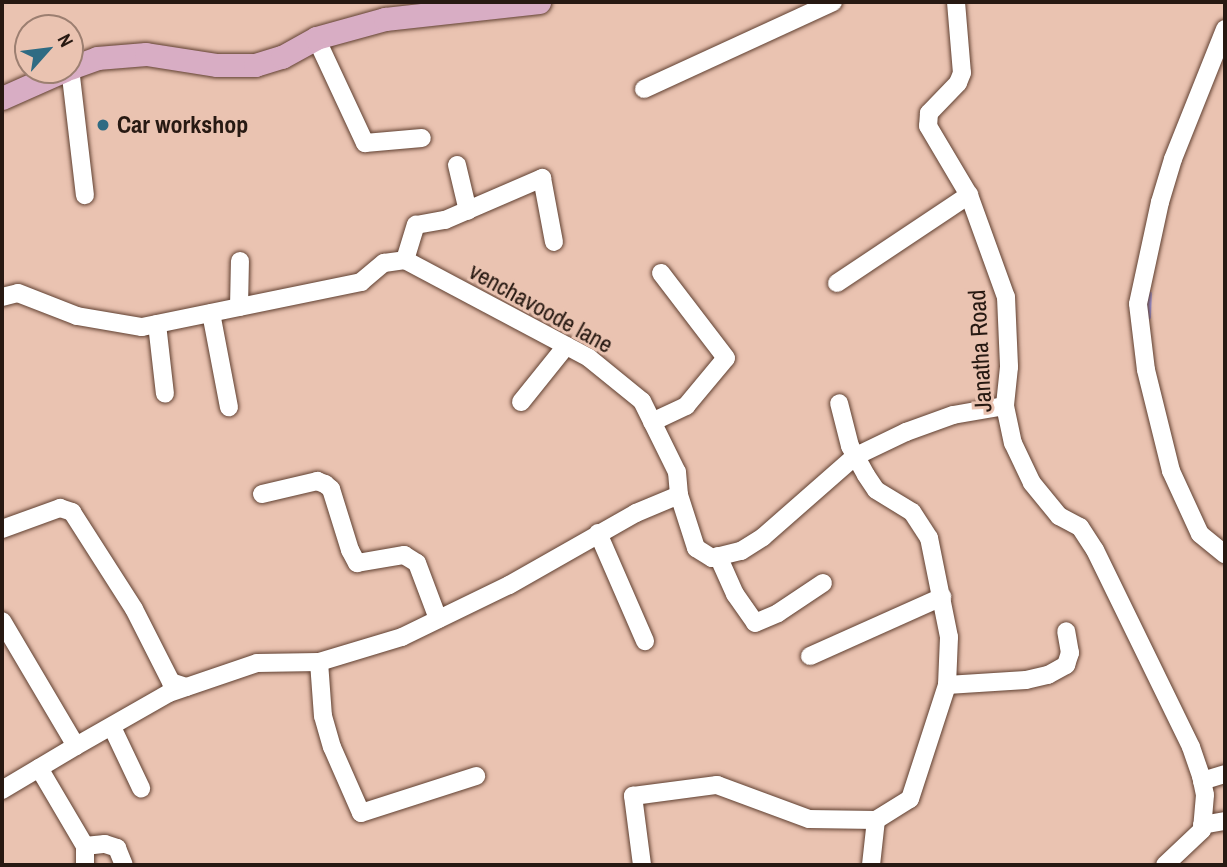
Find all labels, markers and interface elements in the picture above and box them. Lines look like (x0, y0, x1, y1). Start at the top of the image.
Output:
north arrow (14, 14, 84, 84)
text: N (52, 29, 80, 51)
place label: Car workshop (117, 111, 248, 139)
marker: Car workshop (95, 117, 111, 133)
street label: venchavoode lane (464, 257, 618, 359)
street label: Janatha Road (962, 289, 998, 413)

